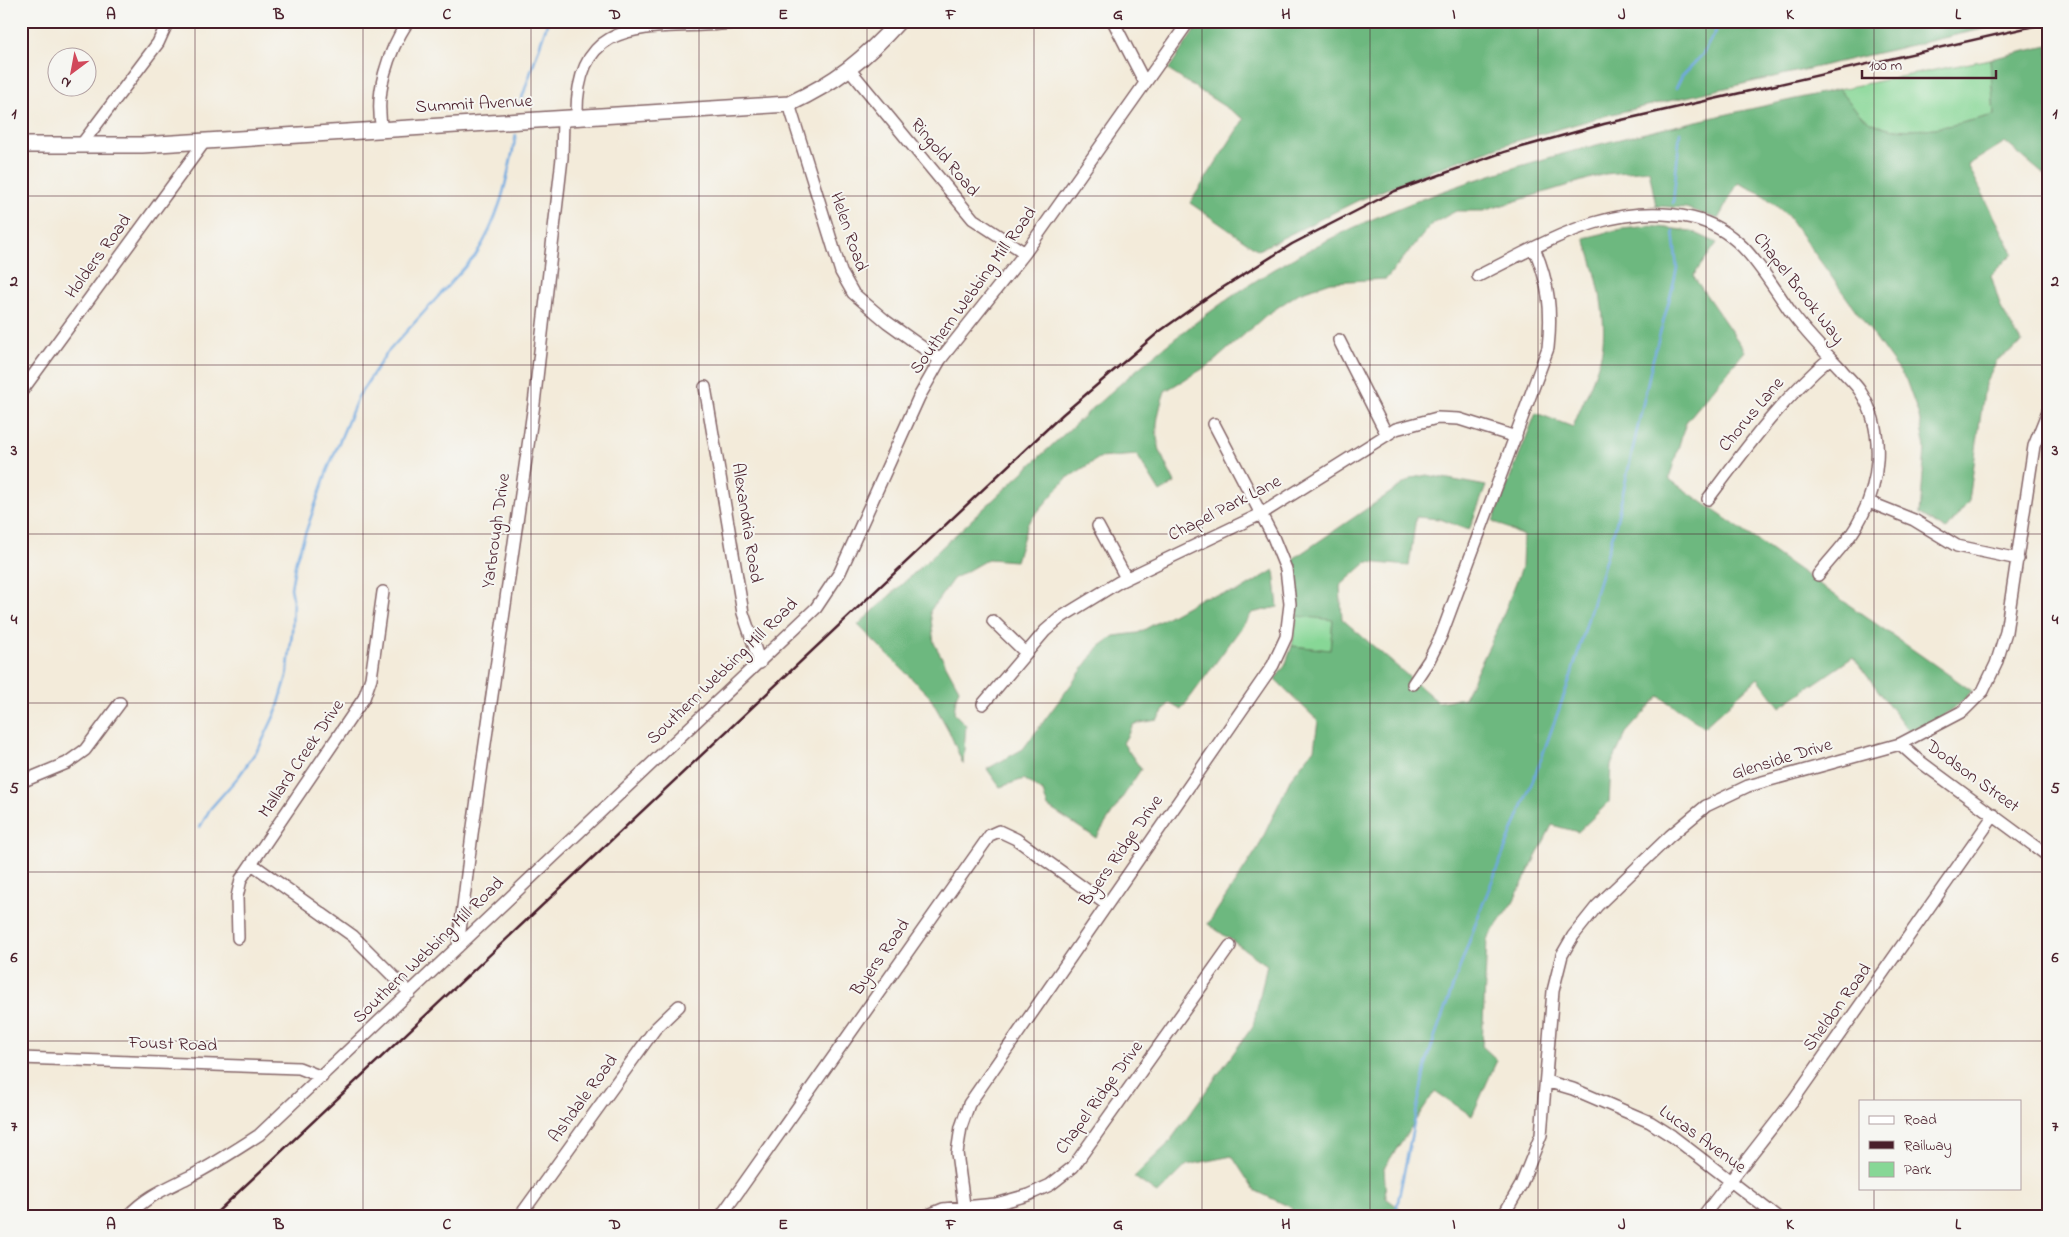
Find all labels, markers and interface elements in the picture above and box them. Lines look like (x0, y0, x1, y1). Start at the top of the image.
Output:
text: A (106, 3, 116, 27)
text: B (273, 3, 285, 27)
text: C (443, 3, 452, 27)
text: D (608, 3, 621, 27)
text: E (778, 3, 788, 27)
text: F (945, 3, 957, 27)
text: G (1113, 3, 1123, 27)
text: H (1281, 3, 1291, 27)
text: I (1452, 3, 1456, 27)
text: J (1618, 3, 1626, 27)
text: K (1786, 3, 1795, 27)
text: L (1955, 3, 1962, 27)
north arrow (48, 48, 98, 98)
scale bar (1862, 48, 1995, 80)
text: 100 m (1869, 55, 1902, 77)
text: N (56, 70, 75, 93)
street label: Summit Avenue (415, 89, 534, 121)
text: 1 (11, 102, 17, 126)
text: 1 (2052, 102, 2058, 126)
street label: Ringold Road (902, 113, 985, 204)
street label: Helen Road (822, 189, 874, 275)
street label: Southern Webbing Mill Road (904, 202, 1045, 381)
street label: Holders Road (59, 209, 139, 305)
street label: Chapel Brook Way (1746, 228, 1850, 350)
text: 2 (9, 270, 18, 294)
text: 2 (2050, 270, 2059, 294)
street label: Chorus Lane (1713, 371, 1792, 458)
text: 3 (10, 439, 18, 463)
text: 3 (2051, 439, 2059, 463)
street label: Alexandria Road (724, 461, 768, 585)
street label: Chapel Park Lane (1164, 469, 1287, 549)
street label: Yarbrough Drive (476, 471, 519, 591)
street label: Southern Webbing Mill Road (641, 593, 805, 752)
text: 4 (10, 608, 18, 632)
text: 4 (2051, 608, 2059, 632)
street label: Mallard Creek Drive (253, 694, 352, 824)
street label: Glenside Drive (1729, 732, 1836, 788)
street label: Dodson Street (1919, 734, 2024, 820)
text: 5 (9, 777, 19, 801)
text: 5 (2050, 777, 2060, 801)
street label: Byers Ridge Drive (1073, 789, 1172, 914)
street label: Southern Webbing Mill Road (347, 872, 511, 1031)
street label: Byers Road (844, 914, 917, 1003)
text: 6 (9, 946, 18, 970)
text: 6 (2050, 946, 2059, 970)
street label: Sheldon Road (1797, 959, 1879, 1057)
street label: Foust Road (127, 1030, 218, 1060)
street label: Chapel Ridge Drive (1050, 1035, 1152, 1161)
street label: Ashdale Road (543, 1050, 625, 1148)
street label: Lucas Avenue (1653, 1099, 1752, 1181)
legend (1859, 1100, 2022, 1190)
text: Road (1904, 1109, 1937, 1131)
text: 7 (11, 1115, 18, 1139)
text: 7 (2052, 1115, 2059, 1139)
text: Railway (1904, 1135, 1952, 1158)
text: Park (1904, 1159, 1932, 1181)
text: A (106, 1213, 116, 1237)
text: B (273, 1213, 285, 1237)
text: C (443, 1213, 452, 1237)
text: D (608, 1213, 621, 1237)
text: E (778, 1213, 788, 1237)
text: F (945, 1213, 957, 1237)
text: G (1113, 1213, 1123, 1237)
text: H (1281, 1213, 1291, 1237)
text: I (1452, 1213, 1456, 1237)
text: J (1618, 1213, 1626, 1237)
text: K (1786, 1213, 1795, 1237)
text: L (1955, 1213, 1962, 1237)

